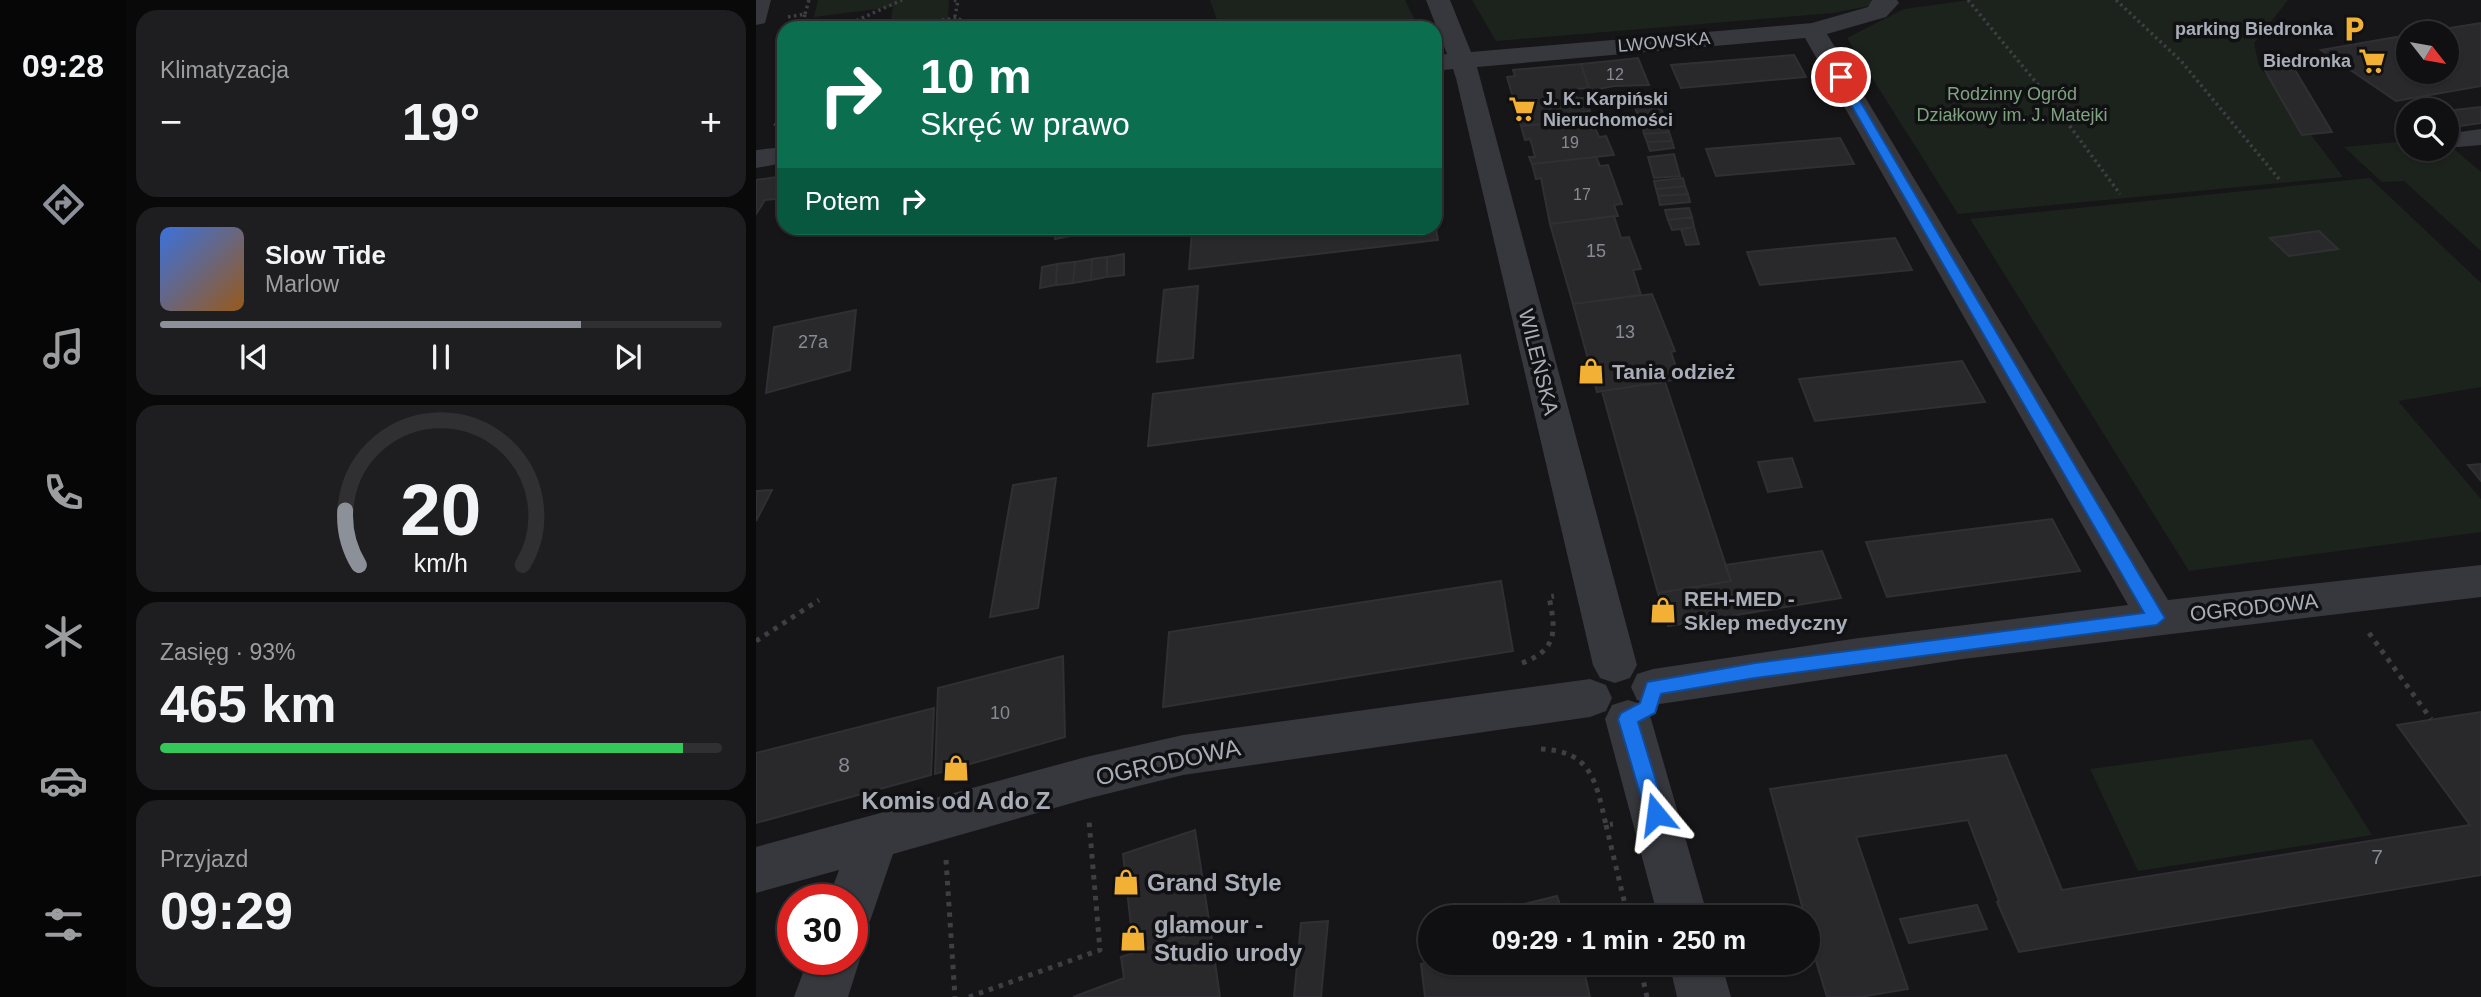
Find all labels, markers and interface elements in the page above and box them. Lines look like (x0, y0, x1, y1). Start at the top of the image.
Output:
parking icon: parking Biedronka (2339, 14, 2369, 44)
place label: parking Biedronka (2175, 19, 2334, 39)
north arrow (2396, 21, 2459, 84)
map controls (2396, 21, 2459, 161)
street label: LWOWSKA (1617, 28, 1711, 56)
supermarket icon: Biedronka (2357, 46, 2387, 76)
pin (1811, 47, 1871, 107)
text: 09:28 (22, 48, 104, 84)
icon: right (805, 49, 896, 140)
text: 10 m (920, 49, 1032, 103)
place label: Biedronka (2263, 51, 2352, 71)
text: Klimatyzacja (160, 57, 289, 83)
icon: arrive (1822, 58, 1860, 96)
house number: 12 (1606, 66, 1624, 83)
park label: Rodzinny Ogród Działkowy im. J. Matejki (1916, 84, 2108, 125)
place label: J. K. Karpiński Nieruchomości (1543, 89, 1673, 130)
text: 19° (402, 93, 480, 151)
supermarket icon: J. K. Karpiński Nieruchomości (1507, 94, 1537, 124)
button: search (2396, 98, 2459, 161)
text: − (160, 101, 182, 143)
text: + (700, 101, 722, 143)
text: Skręć w prawo (920, 106, 1130, 142)
house number: 19 (1561, 134, 1579, 151)
icon: directions (39, 180, 88, 229)
icon: right (894, 182, 932, 220)
text: Potem (805, 186, 880, 216)
house number: 17 (1573, 186, 1591, 203)
text: Slow Tide (265, 240, 386, 270)
house number: 15 (1586, 241, 1606, 261)
text: Marlow (265, 271, 339, 297)
street label: WILEŃSKA (1515, 307, 1563, 417)
house number: 13 (1615, 322, 1635, 342)
icon: music (39, 324, 88, 373)
house number: 27a (798, 332, 829, 352)
icon: previous (235, 338, 273, 376)
icon: pause (422, 338, 460, 376)
icon: next (609, 338, 647, 376)
shop icon: Tania odzież (1576, 356, 1606, 386)
place label: Tania odzież (1612, 360, 1735, 383)
icon: phone (39, 468, 88, 517)
text: 20 (401, 469, 481, 550)
text: km/h (414, 548, 468, 576)
place label: REH-MED - Sklep medyczny (1684, 587, 1848, 634)
street label: OGRODOWA (2189, 589, 2319, 625)
shop icon: REH-MED - Sklep medyczny (1648, 595, 1678, 625)
icon: climate (39, 612, 88, 661)
text: Zasięg · 93% (160, 639, 296, 665)
text: 465 km (160, 675, 336, 733)
house number: 10 (990, 703, 1010, 723)
street label: OGRODOWA (1093, 734, 1243, 790)
house number: 8 (838, 753, 850, 776)
shop icon: Komis od A do Z (941, 753, 971, 783)
icon: car (39, 756, 88, 805)
position arrow (1619, 777, 1693, 851)
place label: Komis od A do Z (862, 787, 1050, 814)
house number: 7 (2371, 845, 2383, 868)
text: Przyjazd (160, 846, 248, 872)
shop icon: Grand Style (1111, 867, 1141, 897)
place label: Grand Style (1147, 869, 1282, 896)
text: 09:29 (160, 882, 293, 940)
speed limit sign: 30 (777, 884, 868, 975)
icon: filters (39, 900, 88, 949)
place label: glamour - Studio urody (1154, 911, 1303, 966)
shop icon: glamour - Studio urody (1118, 923, 1148, 953)
text: 09:29 · 1 min · 250 m (1492, 925, 1746, 955)

